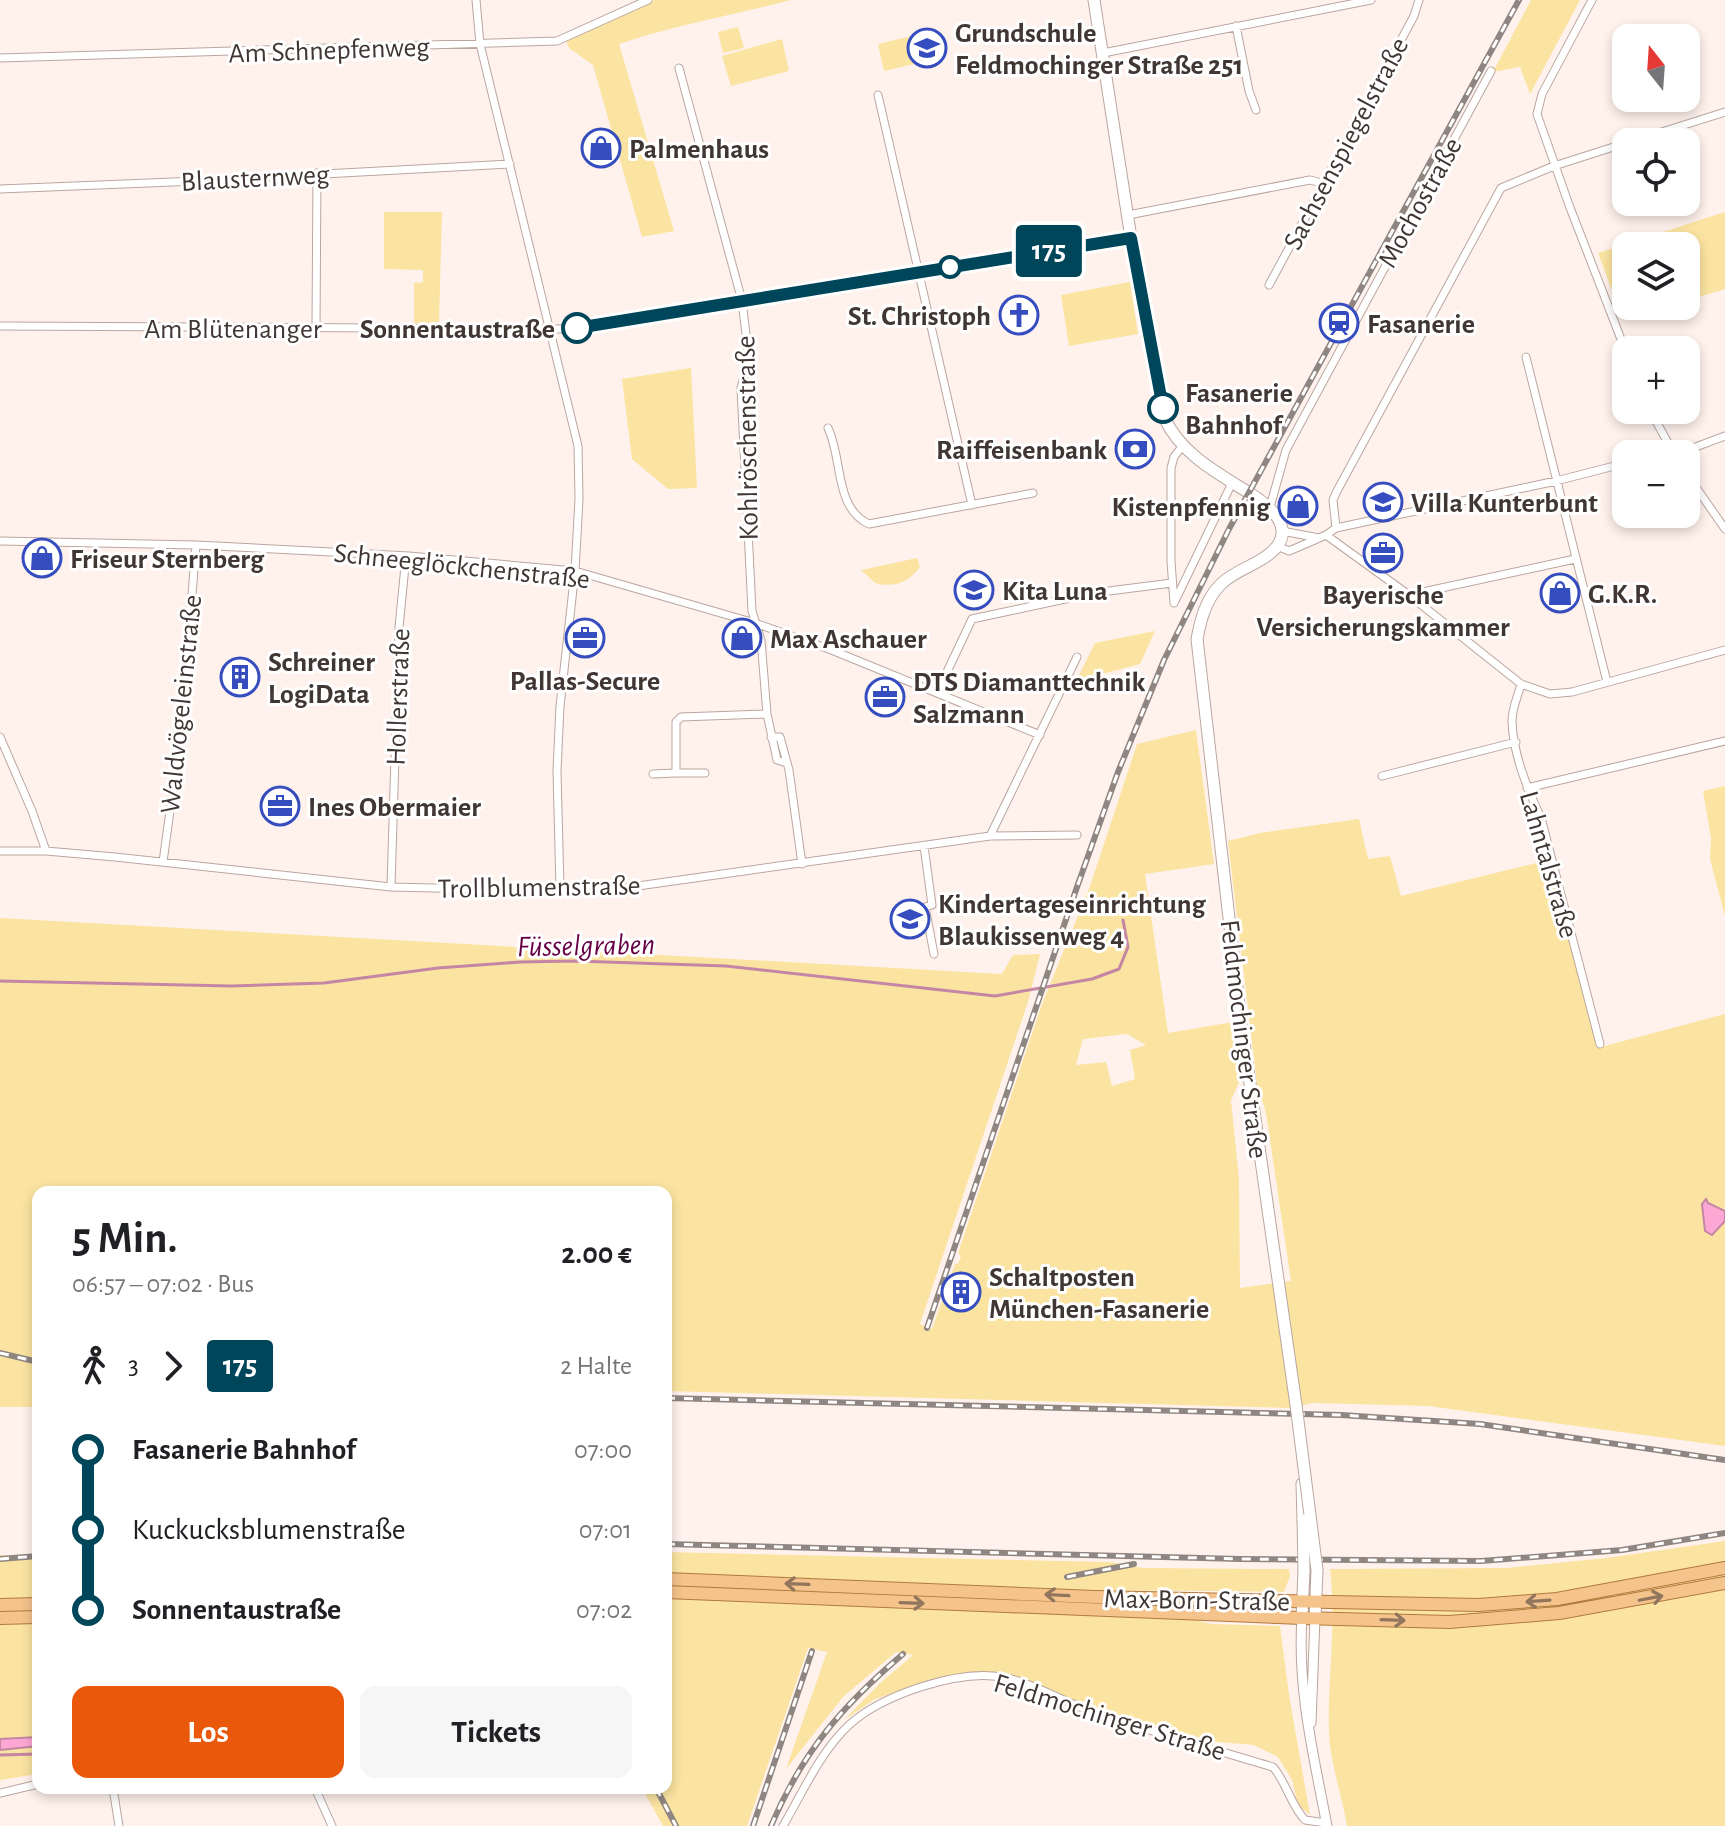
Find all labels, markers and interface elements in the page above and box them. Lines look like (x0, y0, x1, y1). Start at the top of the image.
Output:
place label: Grundschule Feldmochinger Straße 251 (955, 20, 1243, 80)
north arrow (1612, 24, 1700, 112)
map controls (1612, 24, 1700, 528)
school or university icon: Grundschule Feldmochinger Straße 251 (906, 27, 948, 69)
street label: Am Schnepfenweg (228, 33, 430, 69)
street label: Sachsenspiegelstraße (1279, 33, 1414, 254)
shop icon: Palmenhaus (580, 127, 622, 169)
button: locate (1612, 128, 1700, 216)
street label: Mochostraße (1374, 133, 1468, 273)
place label: Palmenhaus (629, 136, 769, 164)
street label: Blausternweg (180, 161, 330, 197)
line badge: 175 (1003, 225, 1095, 277)
button: layers (1612, 232, 1700, 320)
text: 175 (1032, 237, 1066, 265)
unlabelled marker (939, 256, 961, 278)
church icon: St. Christoph (998, 294, 1040, 336)
station icon: Fasanerie (1318, 302, 1360, 344)
place label: St. Christoph (848, 303, 991, 331)
place label: Fasanerie (1367, 311, 1475, 339)
marker: Sonnentaustraße (562, 313, 592, 343)
street label: Am Blütenanger (144, 316, 322, 344)
place label: Sonnentaustraße (360, 316, 555, 344)
street label: Kohlröschenstraße (732, 335, 764, 541)
button: + (1612, 336, 1700, 424)
place label: Fasanerie Bahnhof (1185, 380, 1293, 440)
marker: Fasanerie Bahnhof (1148, 393, 1178, 423)
bank icon: Raiffeisenbank (1114, 428, 1156, 470)
place label: Raiffeisenbank (936, 437, 1107, 465)
button: − (1612, 440, 1700, 528)
school or university icon: Villa Kunterbunt (1362, 481, 1404, 523)
shop icon: Kistenpfennig (1277, 485, 1319, 527)
place label: Villa Kunterbunt (1411, 490, 1598, 518)
place label: Kistenpfennig (1111, 494, 1271, 522)
office icon: Bayerische Versicherungskammer (1362, 532, 1404, 574)
shop icon: Friseur Sternberg (21, 537, 63, 579)
street label: Schneeglöckchenstraße (332, 540, 591, 594)
place label: Friseur Sternberg (70, 546, 265, 574)
school or university icon: Kita Luna (953, 569, 995, 611)
shop icon: G.K.R. (1539, 572, 1581, 614)
place label: Kita Luna (1002, 578, 1108, 606)
place label: G.K.R. (1588, 581, 1657, 609)
place label: Bayerische Versicherungskammer (1256, 582, 1510, 642)
street label: Waldvögeleinstraße (157, 593, 207, 815)
office icon: Pallas-Secure (564, 617, 606, 659)
shop icon: Max Aschauer (721, 617, 763, 659)
place label: Max Aschauer (770, 626, 927, 654)
street label: Hollerstraße (383, 628, 415, 766)
place label: Schreiner LogiData (268, 649, 375, 709)
building icon: Schreiner LogiData (219, 656, 261, 698)
place label: Pallas-Secure (510, 668, 660, 696)
place label: DTS Diamanttechnik Salzmann (913, 669, 1146, 729)
office icon: DTS Diamanttechnik Salzmann (864, 676, 906, 718)
office icon: Ines Obermaier (259, 785, 301, 827)
street label: Lahntalstraße (1514, 788, 1582, 941)
place label: Ines Obermaier (308, 794, 481, 822)
street label: Trollblumenstraße (437, 872, 641, 904)
place label: Kindertageseinrichtung Blaukissenweg 4 (938, 891, 1207, 951)
school or university icon: Kindertageseinrichtung Blaukissenweg 4 (889, 898, 931, 940)
street label: Feldmochinger Straße (1214, 918, 1272, 1160)
water label: Füsselgraben (517, 930, 655, 962)
text: 5 Min. (72, 1217, 178, 1261)
text: 2.00 € (561, 1239, 632, 1269)
place label: Schaltposten München-Fasanerie (989, 1264, 1209, 1324)
text: 06:57 – 07:02 · Bus (72, 1271, 254, 1297)
building icon: Schaltposten München-Fasanerie (940, 1271, 982, 1313)
icon: walk (72, 1344, 116, 1388)
icon: forward (151, 1344, 195, 1388)
text: 175 (223, 1352, 257, 1380)
text: 3 (128, 1353, 139, 1379)
text: 2 Halte (560, 1353, 632, 1379)
text: Fasanerie Bahnhof (132, 1435, 356, 1465)
text: 07:00 (574, 1437, 632, 1463)
text: Kuckucksblumenstraße (132, 1515, 406, 1545)
text: 07:01 (579, 1517, 632, 1543)
one-way arrow (784, 1576, 811, 1591)
street label: Max-Born-Straße (1104, 1585, 1290, 1617)
one-way arrow (1044, 1588, 1071, 1603)
one-way arrow (1638, 1589, 1663, 1604)
one-way arrow (1525, 1594, 1552, 1609)
text: Sonnentaustraße (132, 1595, 341, 1625)
one-way arrow (898, 1595, 925, 1610)
text: 07:02 (576, 1597, 632, 1623)
one-way arrow (1379, 1612, 1406, 1628)
street label: Feldmochinger Straße (990, 1669, 1229, 1766)
button: Los (72, 1686, 344, 1778)
button: Tickets (360, 1686, 632, 1778)

